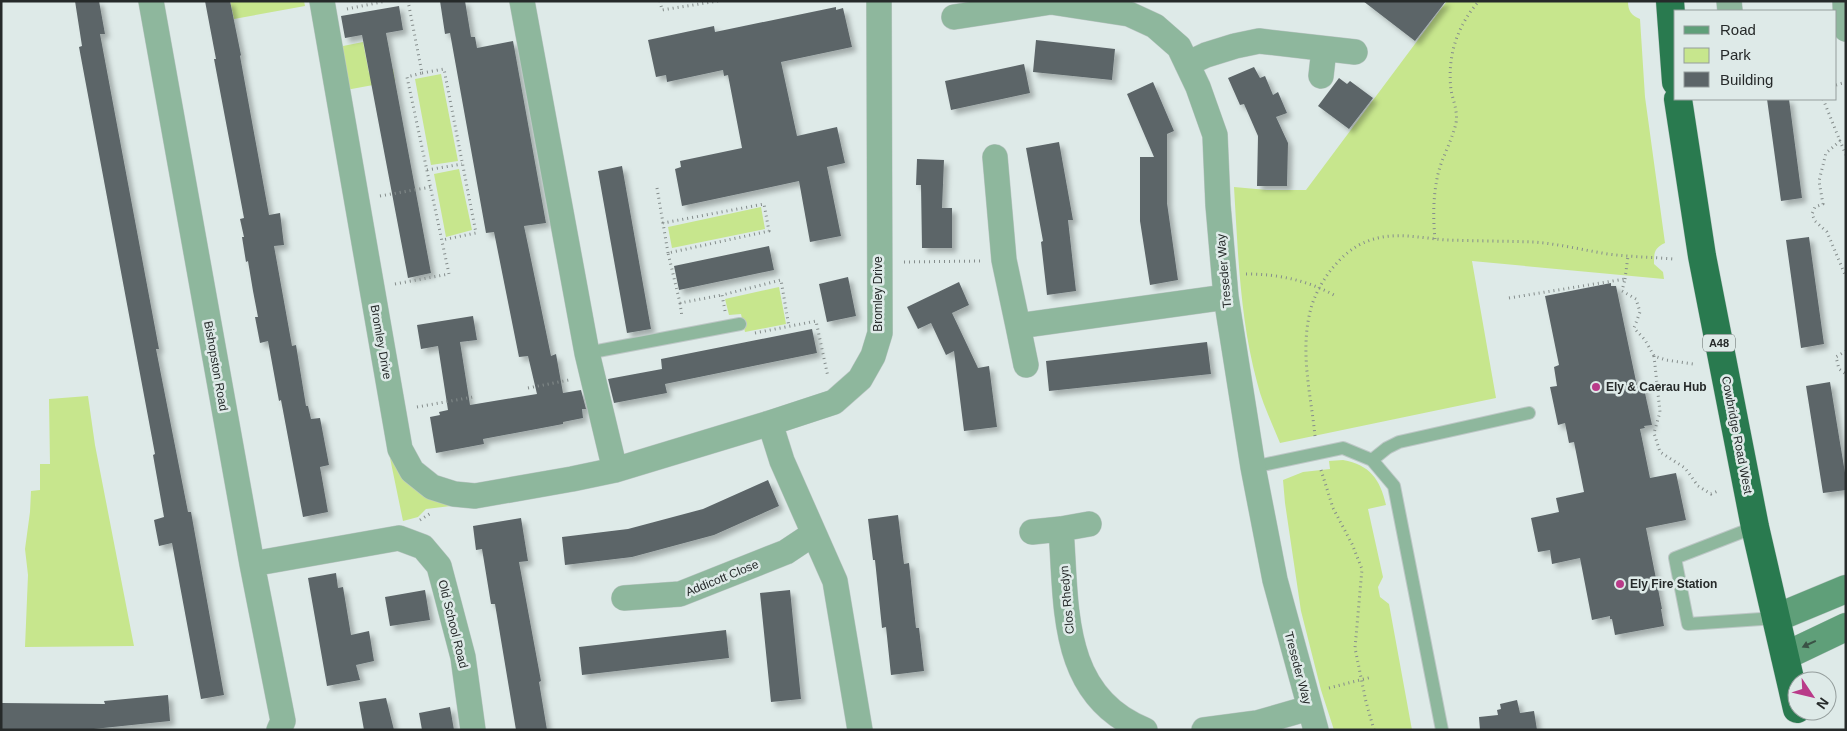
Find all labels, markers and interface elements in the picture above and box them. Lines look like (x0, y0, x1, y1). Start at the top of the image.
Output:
legend (1674, 10, 1837, 100)
text: Road (1720, 21, 1756, 38)
text: Park (1720, 46, 1751, 63)
text: Building (1720, 71, 1773, 88)
street label: Treseder Way (1214, 233, 1234, 309)
street label: Bromley Drive (871, 256, 885, 332)
street label: Bromley Drive (368, 304, 394, 381)
street label: Bishopston Road (201, 320, 231, 412)
road number: A48 (1703, 334, 1735, 352)
street label: Cowbridge Road West (1719, 375, 1755, 496)
place label: Ely & Caerau Hub (1606, 380, 1707, 394)
marker: Ely & Caerau Hub (1590, 381, 1602, 393)
street label: Addicott Close (684, 557, 761, 599)
street label: Clos Rhedyn (1057, 565, 1077, 635)
place label: Ely Fire Station (1630, 577, 1717, 591)
street label: Old School Road (435, 578, 471, 670)
marker: Ely Fire Station (1614, 578, 1626, 590)
street label: Treseder Way (1282, 630, 1314, 706)
one-way arrow (1802, 641, 1816, 649)
north arrow (1787, 671, 1837, 721)
text: N (1813, 695, 1832, 712)

